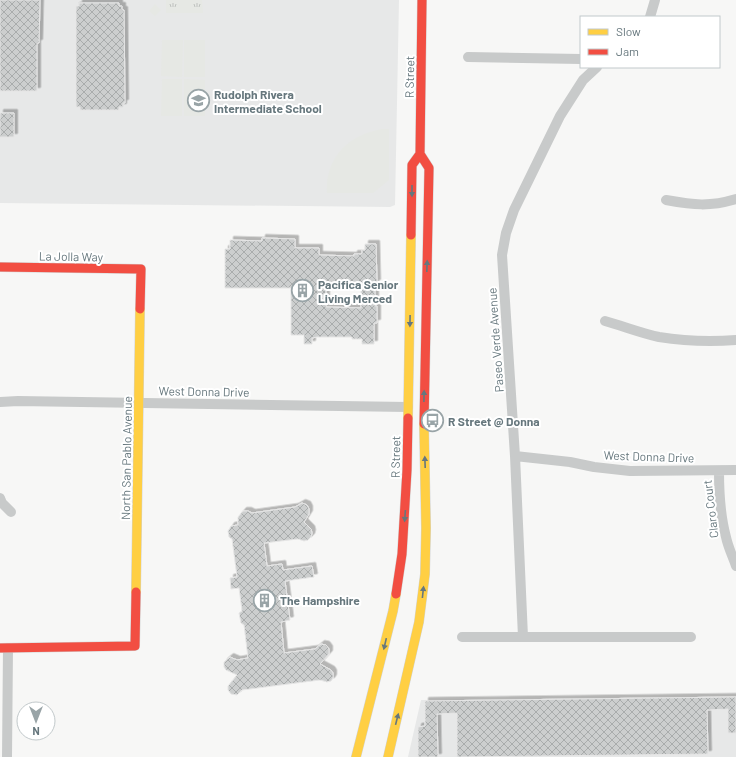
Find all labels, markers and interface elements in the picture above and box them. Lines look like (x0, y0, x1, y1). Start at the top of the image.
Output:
legend (580, 16, 720, 68)
text: Slow (616, 24, 641, 38)
text: Jam (616, 44, 639, 58)
street label: R Street (402, 56, 416, 98)
place label: Rudolph Rivera Intermediate School (214, 87, 322, 115)
school or university icon: Rudolph Rivera Intermediate School (185, 88, 211, 114)
one-way arrow (409, 185, 415, 198)
street label: La Jolla Way (39, 248, 104, 264)
one-way arrow (423, 260, 430, 272)
place label: Pacifica Senior Living Merced (318, 277, 399, 305)
building icon: Pacifica Senior Living Merced (290, 278, 316, 304)
street label: Paseo Verde Avenue (484, 287, 506, 393)
one-way arrow (407, 315, 413, 328)
street label: West Donna Drive (158, 383, 250, 399)
one-way arrow (421, 389, 427, 402)
street label: North San Pablo Avenue (118, 396, 134, 520)
bus stop icon: R Street @ Donna (420, 408, 446, 434)
place label: R Street @ Donna (448, 414, 540, 428)
street label: R Street (388, 436, 402, 478)
street label: West Donna Drive (603, 447, 695, 465)
one-way arrow (421, 456, 428, 468)
street label: Claro Court (699, 479, 721, 539)
one-way arrow (401, 510, 408, 522)
one-way arrow (420, 586, 426, 598)
building icon: The Hampshire (251, 587, 277, 613)
place label: The Hampshire (280, 593, 360, 607)
one-way arrow (382, 638, 388, 650)
north arrow (16, 701, 56, 741)
one-way arrow (395, 713, 401, 725)
text: N (32, 725, 40, 738)

